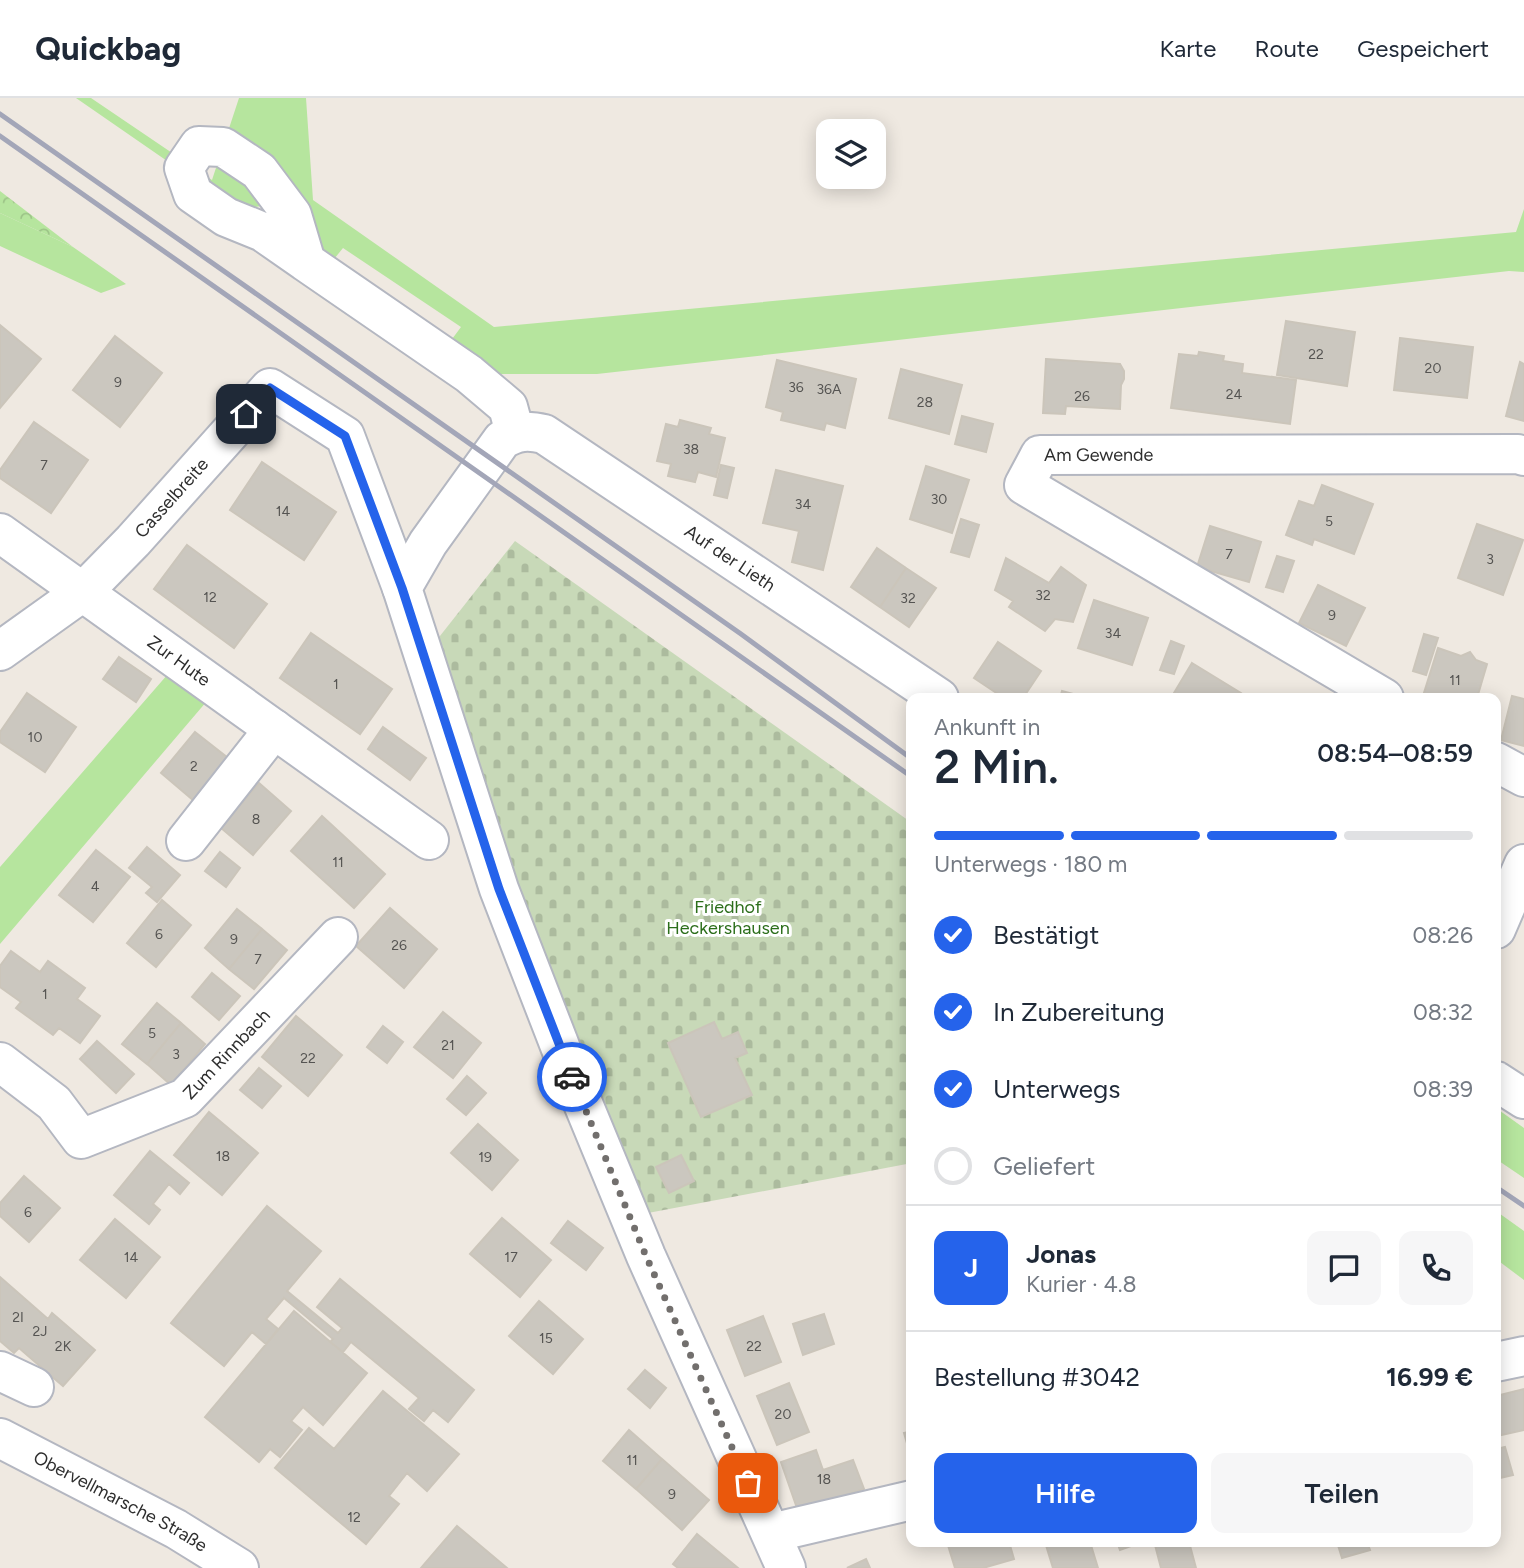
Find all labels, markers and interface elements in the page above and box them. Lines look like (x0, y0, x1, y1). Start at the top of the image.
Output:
text: Quickbag (35, 29, 181, 68)
text: Karte (1160, 34, 1216, 63)
text: Route (1254, 34, 1319, 63)
text: Gespeichert (1357, 34, 1489, 63)
map controls (816, 119, 886, 189)
button: layers (816, 119, 886, 189)
house number: 22 (1308, 346, 1324, 363)
house number: 20 (1425, 360, 1441, 377)
house number: 9 (114, 374, 122, 391)
house number: 36 (788, 379, 804, 396)
house number: 36A (816, 381, 842, 398)
pin (216, 384, 276, 444)
house number: 24 (1226, 386, 1243, 403)
house number: 26 (1074, 388, 1090, 405)
house number: 28 (917, 394, 933, 411)
icon: home (227, 395, 265, 433)
house number: 38 (683, 441, 699, 458)
street label: Am Gewende (1044, 444, 1154, 466)
street label: Casselbreite (130, 453, 213, 543)
house number: 7 (40, 457, 48, 474)
house number: 30 (931, 491, 947, 508)
house number: 34 (795, 496, 811, 513)
house number: 14 (276, 503, 291, 520)
house number: 5 (1325, 513, 1333, 530)
street label: Auf der Lieth (681, 520, 780, 597)
house number: 7 (1225, 546, 1233, 563)
house number: 3 (1486, 551, 1494, 568)
house number: 32 (1035, 587, 1051, 604)
house number: 12 (203, 589, 217, 606)
house number: 32 (900, 590, 916, 607)
house number: 9 (1328, 607, 1336, 624)
house number: 34 (1105, 625, 1121, 642)
street label: Zur Hute (143, 631, 215, 691)
house number: 11 (1449, 672, 1461, 689)
house number: 1 (333, 676, 339, 693)
text: Ankunft in (934, 713, 1040, 741)
house number: 10 (28, 729, 42, 746)
text: 08:54–08:59 (1317, 737, 1473, 769)
text: 2 Min. (934, 739, 1059, 795)
house number: 2 (190, 758, 198, 775)
house number: 8 (252, 811, 260, 828)
text: Unterwegs · 180 m (934, 850, 1127, 878)
house number: 11 (332, 854, 344, 871)
house number: 4 (91, 878, 100, 895)
park label: Friedhof Heckershausen (666, 896, 790, 939)
icon: check (934, 916, 972, 954)
text: Bestätigt (993, 919, 1099, 951)
text: 08:26 (1412, 921, 1473, 949)
house number: 6 (155, 926, 163, 943)
house number: 9 (230, 931, 238, 948)
house number: 26 (391, 937, 407, 954)
house number: 7 (254, 951, 262, 968)
house number: 1 (42, 986, 48, 1003)
icon: check (934, 993, 972, 1031)
text: In Zubereitung (993, 996, 1165, 1028)
text: 08:32 (1413, 998, 1473, 1026)
street label: Zum Rinnbach (179, 1004, 275, 1104)
house number: 5 (148, 1025, 156, 1042)
house number: 21 (441, 1037, 455, 1054)
courier (537, 1042, 607, 1112)
house number: 3 (172, 1046, 180, 1063)
house number: 22 (300, 1050, 316, 1067)
icon: car (553, 1058, 591, 1096)
icon: check (934, 1070, 972, 1108)
text: Unterwegs (993, 1073, 1120, 1105)
text: 08:39 (1413, 1075, 1473, 1103)
house number: 18 (216, 1148, 230, 1165)
house number: 19 (478, 1149, 492, 1166)
text: Geliefert (993, 1150, 1095, 1182)
house number: 6 (24, 1204, 32, 1221)
button: chat (1307, 1231, 1381, 1305)
button: phone (1399, 1231, 1473, 1305)
text: Jonas (1026, 1238, 1096, 1270)
house number: 14 (124, 1249, 139, 1266)
house number: 17 (504, 1249, 518, 1266)
text: J (964, 1252, 978, 1284)
text: Kurier · 4.8 (1026, 1270, 1137, 1298)
house number: 2I (12, 1309, 24, 1326)
house number: 2J (32, 1323, 48, 1340)
house number: 15 (539, 1330, 553, 1347)
house number: 2K (55, 1338, 72, 1355)
house number: 22 (746, 1338, 762, 1355)
text: Bestellung #3042 (934, 1361, 1140, 1393)
text: 16.99 € (1386, 1361, 1473, 1393)
house number: 20 (775, 1406, 791, 1423)
street label: Obervellmarsche Straße (30, 1446, 211, 1557)
house number: 11 (626, 1452, 638, 1469)
pin (718, 1453, 778, 1513)
button: Hilfe (934, 1453, 1197, 1533)
button: Teilen (1211, 1453, 1473, 1533)
icon: bag (729, 1464, 767, 1502)
house number: 18 (817, 1471, 831, 1488)
house number: 9 (668, 1486, 676, 1503)
house number: 12 (347, 1509, 361, 1526)

